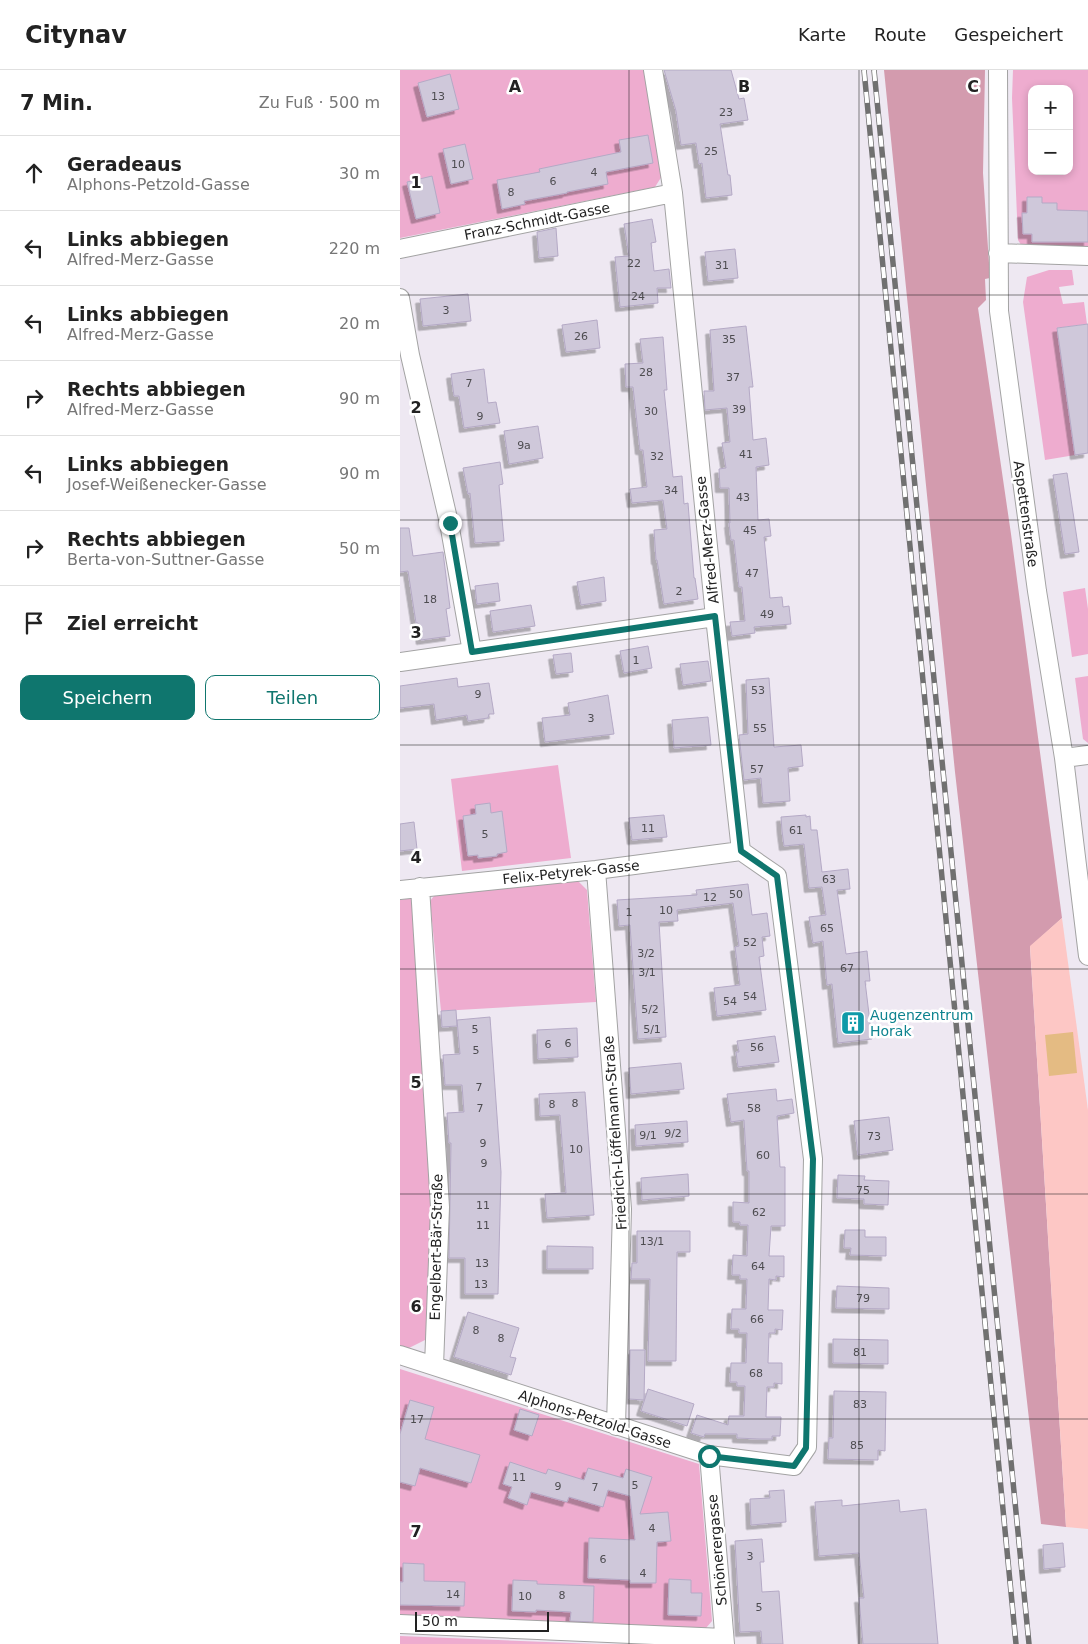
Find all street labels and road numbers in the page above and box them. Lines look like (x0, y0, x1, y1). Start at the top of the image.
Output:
street label: Franz-Schmidt-Gasse (463, 199, 611, 243)
street label: Aspettenstraße (1011, 460, 1041, 568)
street label: Alfred-Merz-Gasse (692, 475, 722, 605)
street label: Felix-Petyrek-Gasse (502, 857, 640, 887)
street label: Friedrich-Löffelmann-Straße (600, 1035, 630, 1231)
street label: Engelbert-Bär-Straße (427, 1174, 445, 1320)
street label: Alphons-Petzold-Gasse (516, 1387, 674, 1451)
street label: Schönerergasse (704, 1494, 730, 1606)

